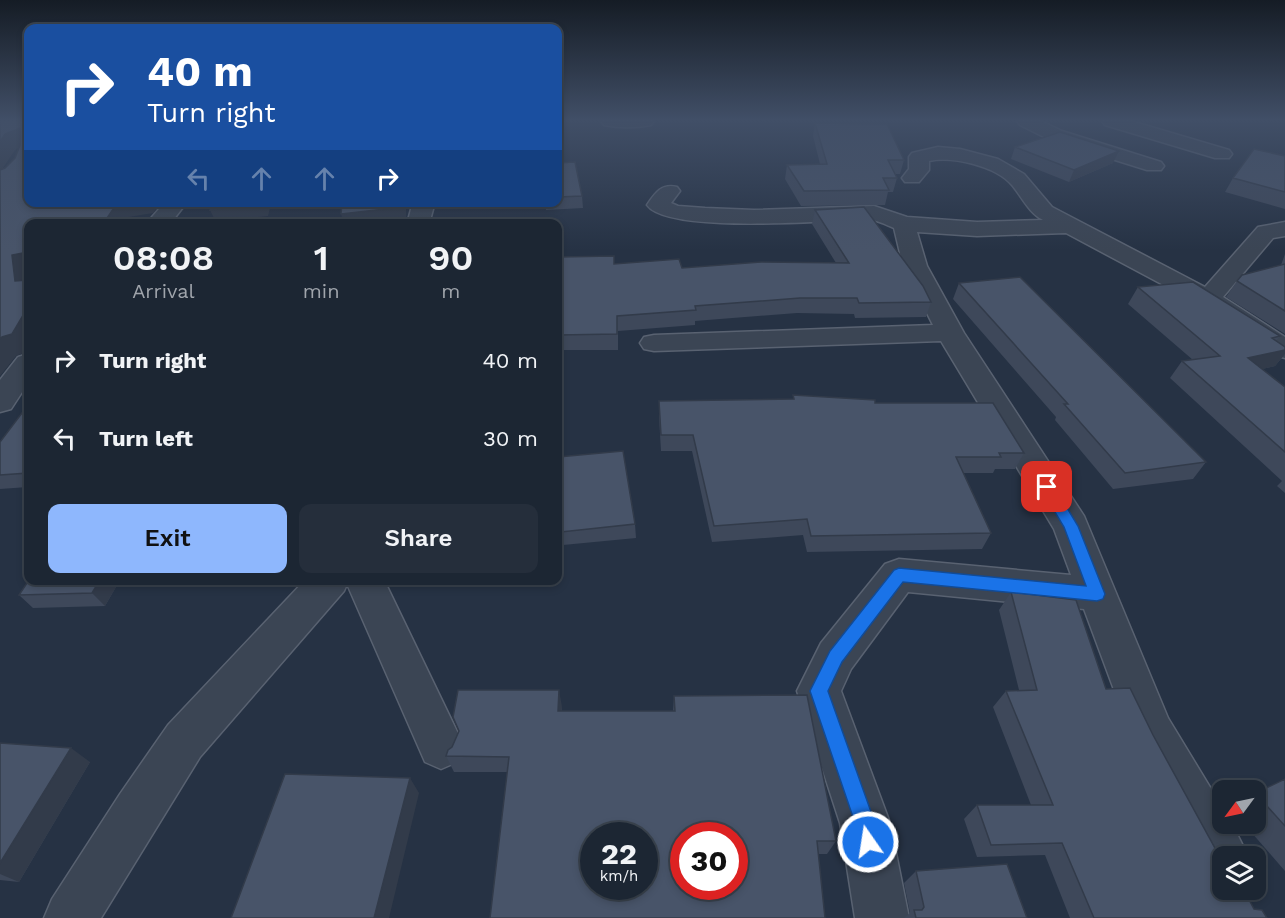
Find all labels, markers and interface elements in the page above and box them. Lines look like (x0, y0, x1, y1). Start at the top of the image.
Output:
text: 40 m (147, 47, 253, 96)
icon: right (48, 48, 126, 126)
text: Turn right (147, 97, 276, 129)
icon: left (182, 162, 215, 195)
icon: ahead (245, 162, 278, 195)
icon: ahead (308, 162, 341, 195)
icon: right (371, 162, 404, 195)
text: 08:08 (113, 237, 214, 279)
text: 1 (314, 237, 329, 279)
text: 90 (428, 237, 473, 279)
text: Arrival (132, 279, 195, 303)
text: min (303, 279, 340, 303)
text: m (441, 279, 460, 303)
icon: right (48, 344, 81, 377)
text: Turn right (99, 348, 206, 373)
text: 40 m (482, 348, 538, 373)
icon: left (48, 422, 81, 455)
text: Turn left (99, 426, 193, 451)
text: 30 m (483, 426, 538, 451)
pin (1021, 461, 1072, 512)
icon: arrive (1030, 470, 1063, 503)
button: Exit (48, 504, 287, 573)
button: Share (299, 504, 538, 573)
north arrow (1212, 780, 1266, 834)
map controls (1212, 780, 1266, 900)
position arrow (836, 810, 900, 874)
speed limit sign: 30 (670, 822, 748, 900)
text: 22 (601, 836, 637, 871)
button: layers (1212, 846, 1266, 900)
text: km/h (600, 867, 638, 885)

